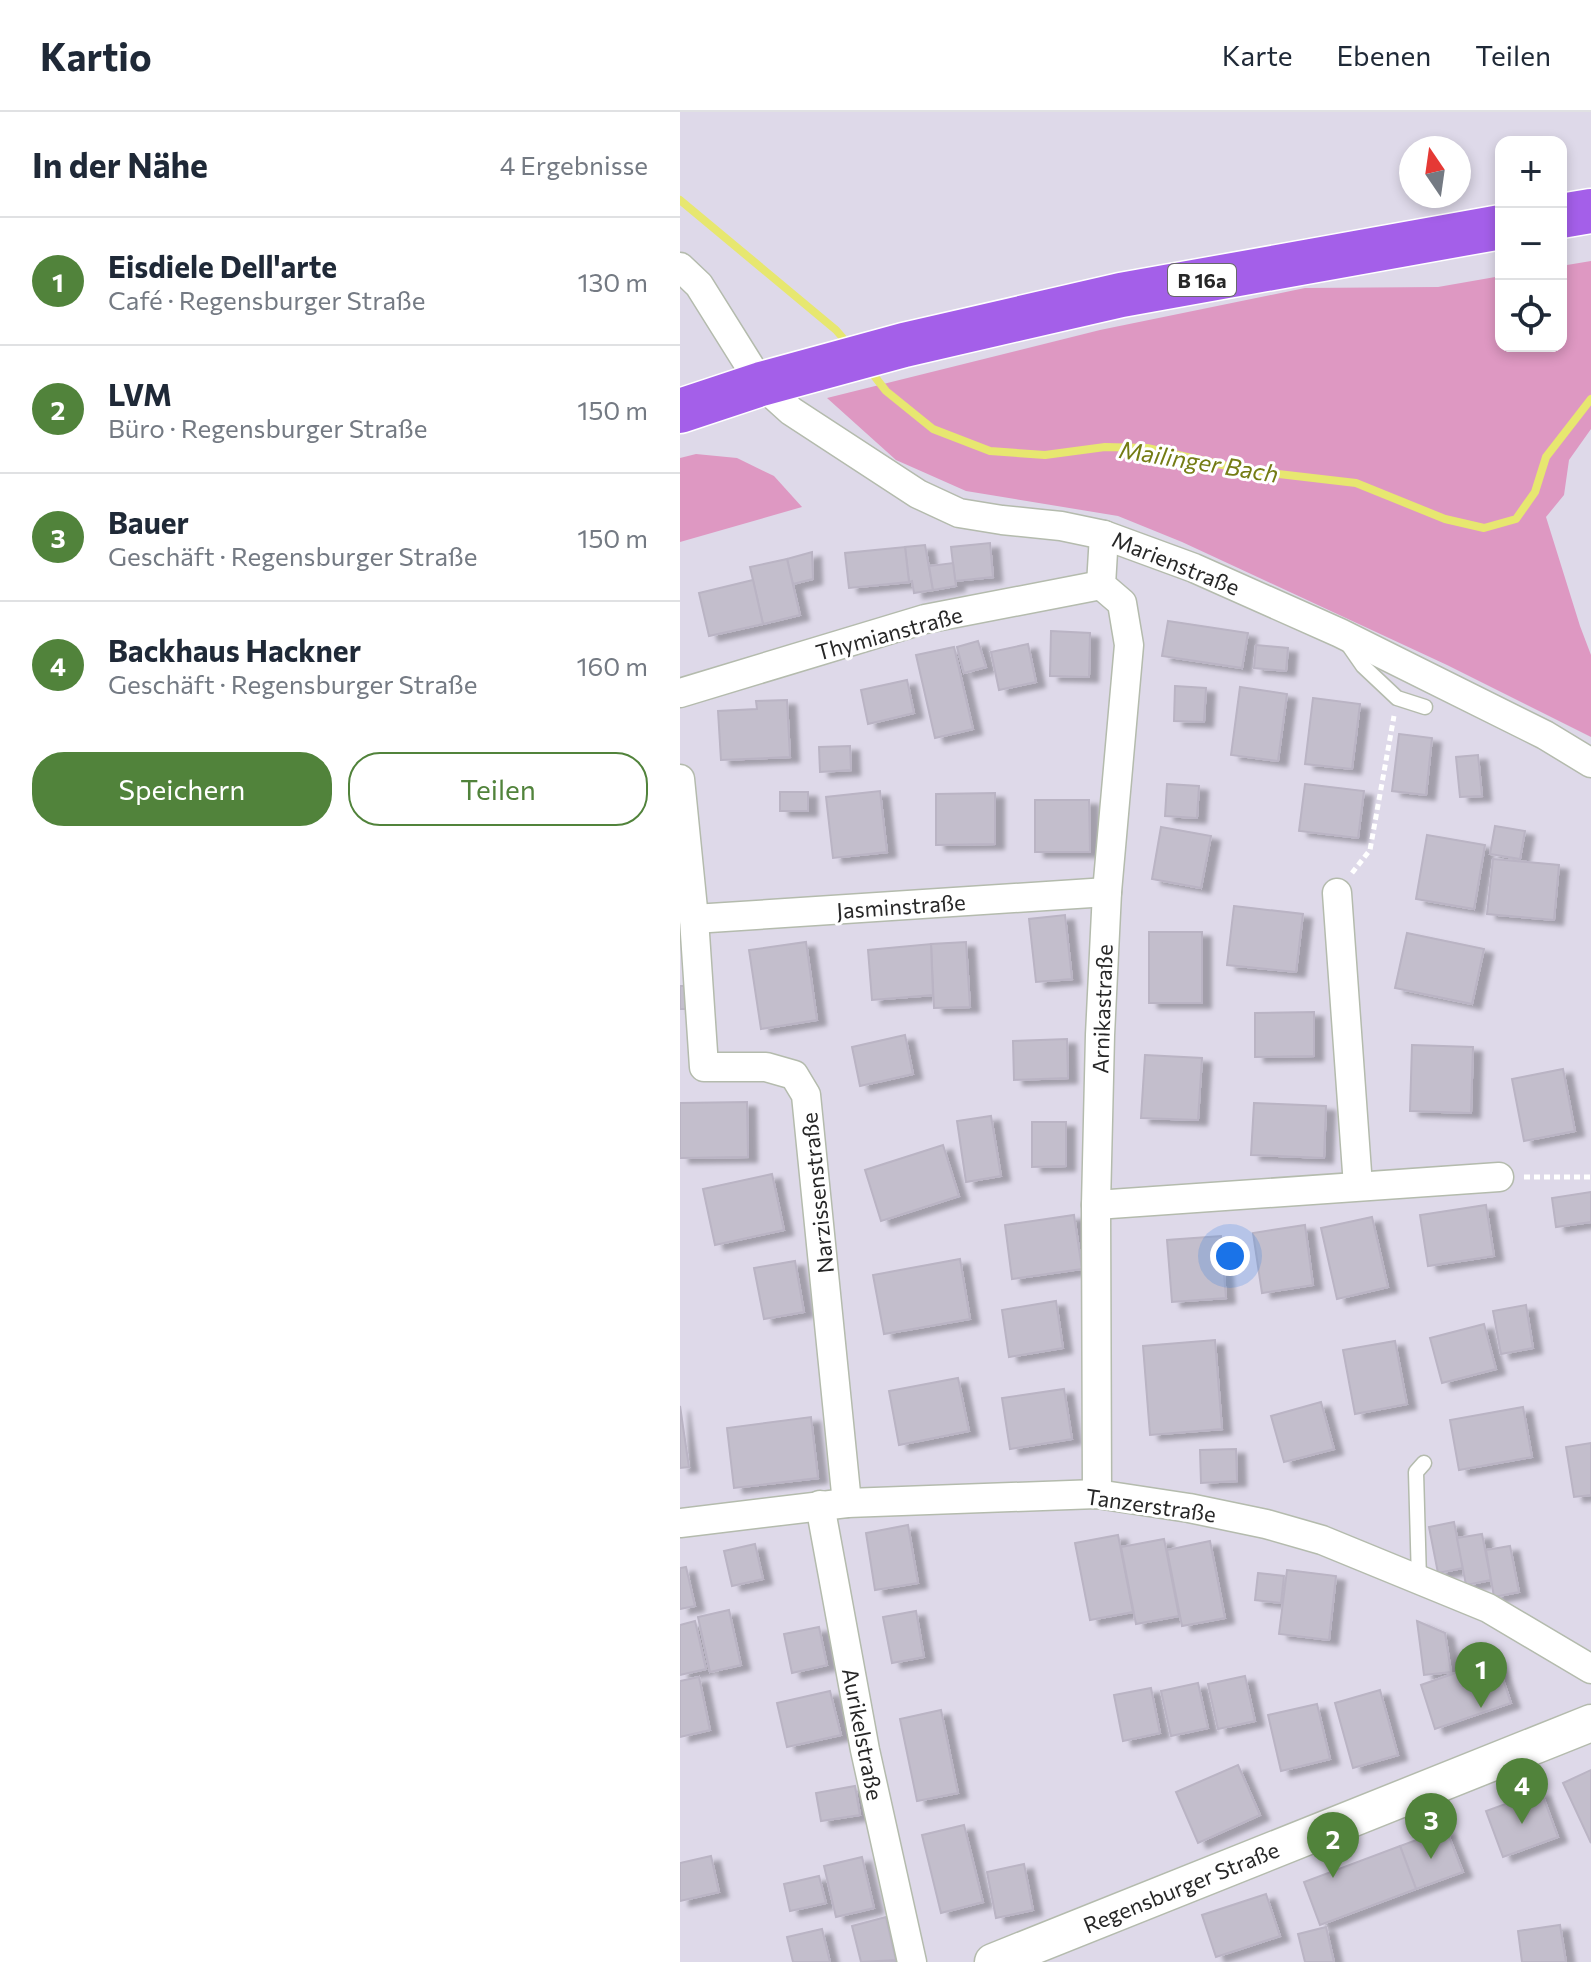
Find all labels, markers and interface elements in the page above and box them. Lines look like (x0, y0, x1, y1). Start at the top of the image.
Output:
text: Kartio (40, 32, 152, 79)
text: Karte (1222, 38, 1293, 72)
text: Ebenen (1337, 38, 1431, 72)
text: Teilen (1475, 38, 1551, 72)
north arrow (1399, 136, 1471, 208)
map controls (1495, 136, 1567, 352)
button: + (1495, 136, 1567, 208)
text: In der Nähe (32, 143, 208, 185)
text: 4 Ergebnisse (500, 149, 648, 180)
button: − (1495, 208, 1567, 280)
text: Eisdiele Dell'arte (108, 247, 337, 284)
road number: B 16a (1168, 264, 1236, 296)
text: 1 (52, 266, 64, 297)
text: 130 m (577, 266, 648, 297)
button: locate (1495, 280, 1567, 352)
text: Café · Regensburger Straße (108, 284, 425, 315)
text: LVM (108, 375, 172, 412)
text: 2 (51, 394, 65, 425)
text: 150 m (577, 394, 648, 425)
text: Büro · Regensburger Straße (108, 412, 427, 443)
water label: Mailinger Bach (1117, 434, 1281, 488)
text: Bauer (108, 503, 189, 540)
text: 3 (50, 522, 66, 553)
text: 150 m (577, 522, 648, 553)
street label: Marienstraße (1108, 525, 1244, 601)
text: Geschäft · Regensburger Straße (108, 540, 477, 571)
street label: Thymianstraße (813, 600, 965, 666)
text: Backhaus Hackner (108, 631, 361, 668)
text: 4 (50, 650, 66, 681)
text: 160 m (576, 650, 648, 681)
text: Geschäft · Regensburger Straße (108, 668, 477, 699)
button: Speichern (32, 752, 332, 826)
button: Teilen (348, 752, 648, 826)
street label: Jasminstraße (836, 888, 966, 924)
street label: Arnikastraße (1086, 944, 1118, 1074)
street label: Narzissenstraße (795, 1111, 839, 1275)
your location (1210, 1236, 1250, 1276)
street label: Tanzerstraße (1084, 1483, 1218, 1527)
pin: 1 (1455, 1642, 1507, 1708)
street label: Aurikelstraße (837, 1666, 889, 1802)
pin: 4 (1496, 1758, 1548, 1824)
pin: 3 (1405, 1793, 1457, 1859)
pin: 2 (1307, 1812, 1359, 1878)
street label: Regensburger Straße (1079, 1835, 1283, 1939)

